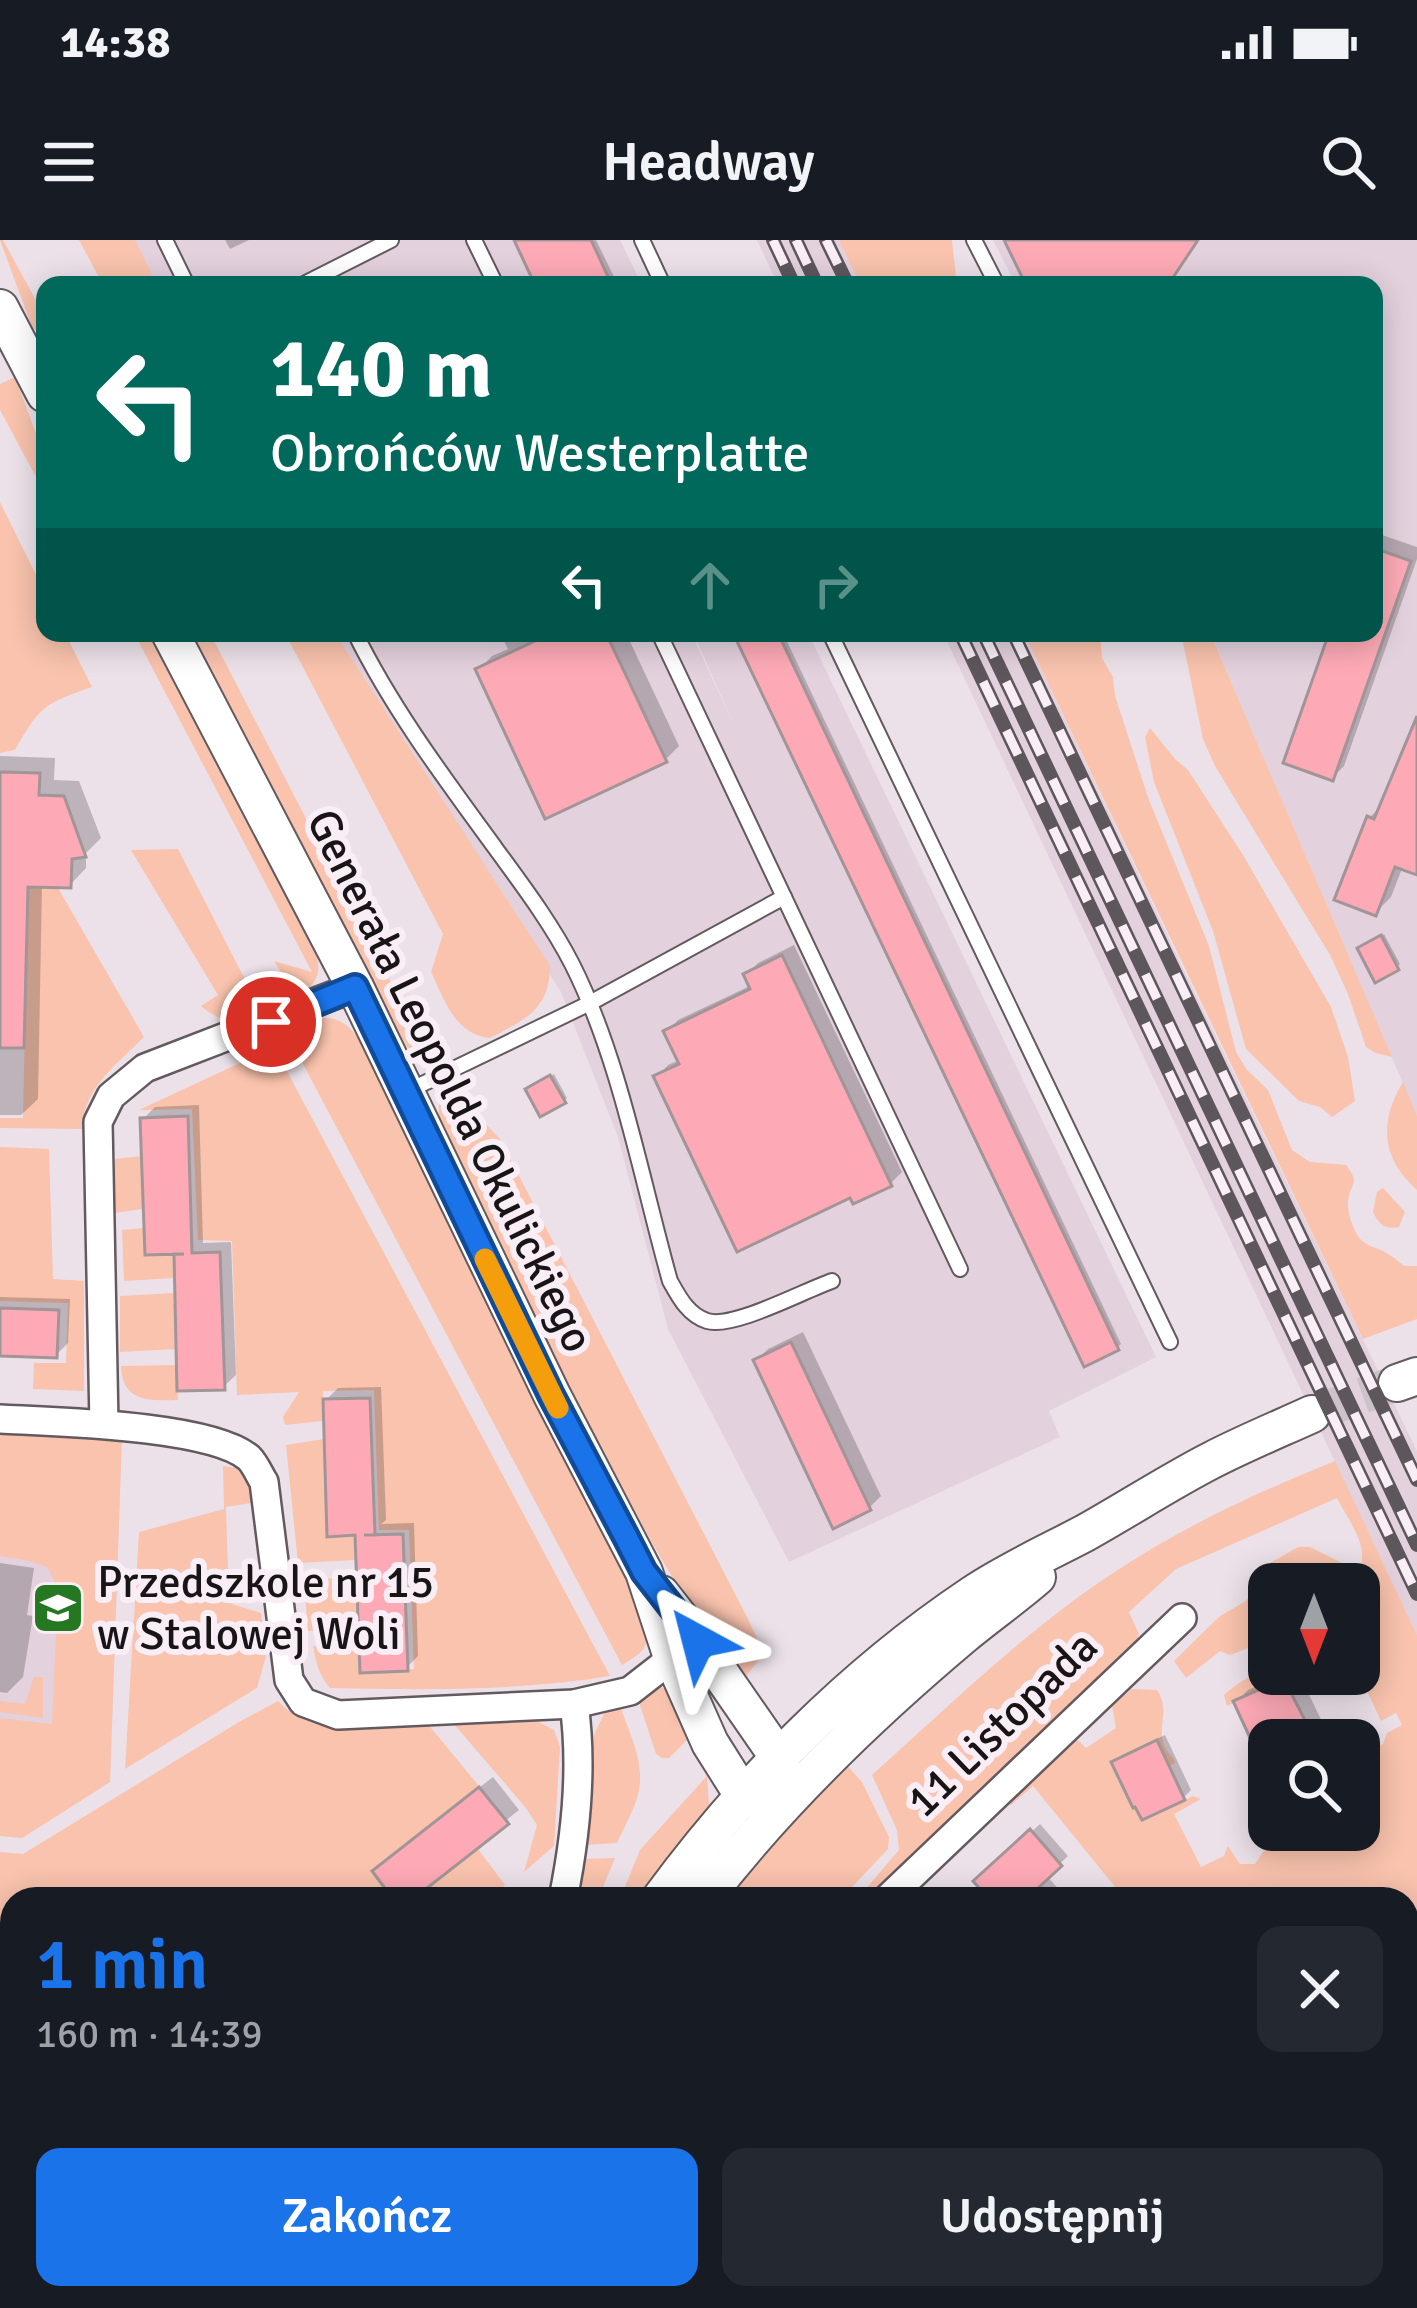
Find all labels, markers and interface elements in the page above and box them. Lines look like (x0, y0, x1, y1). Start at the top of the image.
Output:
text: 14:38 (60, 15, 170, 70)
icon: menu (36, 129, 102, 195)
text: Headway (602, 129, 815, 196)
icon: search (1315, 129, 1381, 195)
text: 140 m (270, 317, 492, 421)
icon: left (72, 324, 228, 480)
text: Obrońców Westerplatte (270, 420, 809, 487)
icon: left (551, 552, 617, 618)
icon: ahead (677, 552, 743, 618)
icon: right (803, 552, 869, 618)
street label: Generała Leopolda Okulickiego (294, 801, 606, 1361)
pin (220, 971, 322, 1073)
icon: arrive (238, 989, 304, 1055)
place label: Przedszkole nr 15 w Stalowej Woli (97, 1555, 434, 1662)
north arrow (1248, 1563, 1380, 1695)
map controls (1248, 1563, 1380, 1851)
position arrow (635, 1578, 761, 1704)
school or university icon: Przedszkole nr 15 w Stalowej Woli (30, 1580, 86, 1636)
street label: 11 Listopada (895, 1619, 1109, 1829)
button: search (1248, 1719, 1380, 1851)
text: 1 min (36, 1920, 208, 2009)
button: close (1257, 1926, 1383, 2052)
text: 160 m · 14:39 (36, 2010, 263, 2058)
button: Zakończ (36, 2148, 698, 2286)
button: Udostępnij (722, 2148, 1383, 2286)

